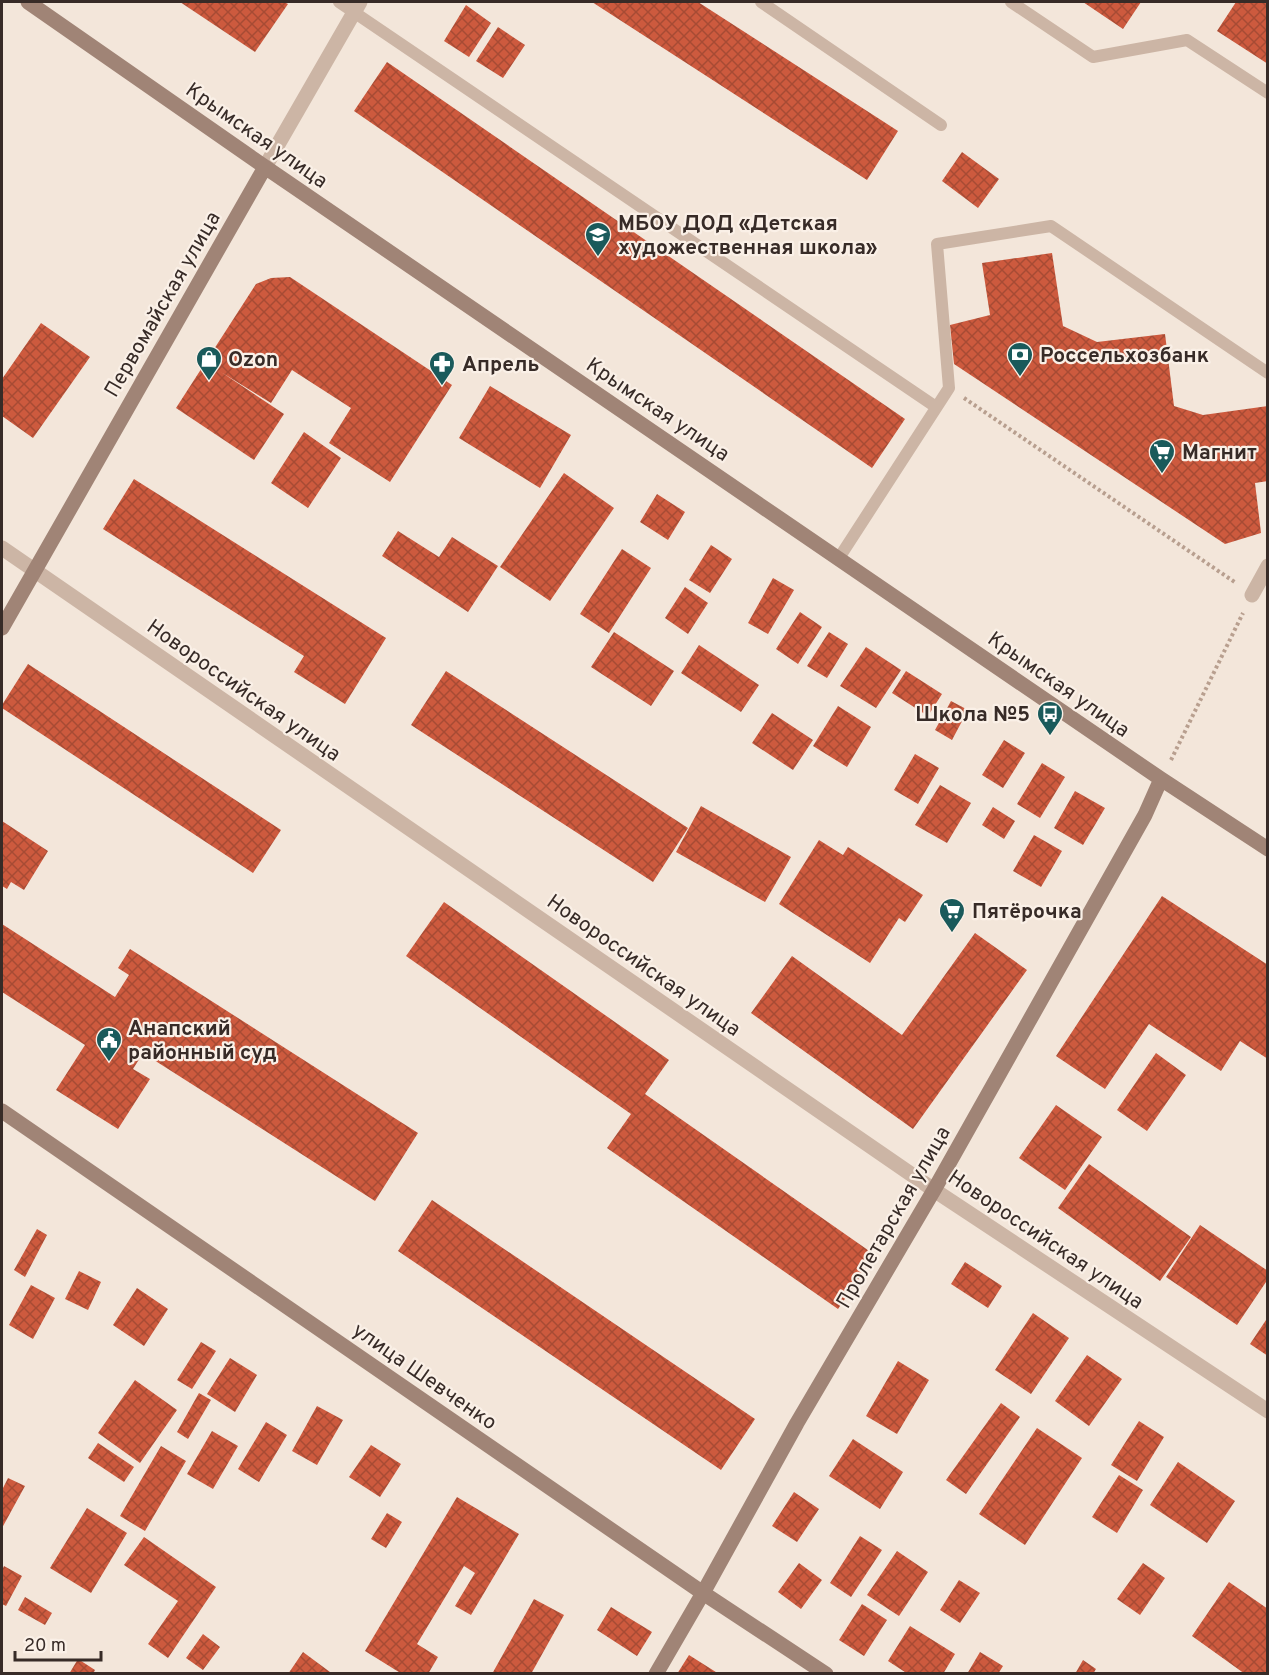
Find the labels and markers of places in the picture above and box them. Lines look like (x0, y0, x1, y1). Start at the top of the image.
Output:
place label: МБОУ ДОД «Детская художественная школа» (618, 211, 878, 262)
school or university icon: МБОУ ДОД «Детская художественная школа» (583, 220, 613, 258)
bank icon: Россельхозбанк (1005, 340, 1035, 378)
place label: Россельхозбанк (1040, 343, 1209, 370)
shop icon: Ozon (194, 344, 224, 382)
place label: Ozon (228, 347, 278, 374)
pharmacy icon: Апрель (427, 349, 457, 387)
place label: Апрель (462, 352, 539, 379)
supermarket icon: Магнит (1147, 437, 1177, 475)
place label: Магнит (1182, 440, 1257, 467)
bus stop icon: Школа №5 (1035, 699, 1065, 737)
place label: Школа №5 (915, 702, 1030, 729)
supermarket icon: Пятёрочка (937, 896, 967, 934)
place label: Пятёрочка (972, 899, 1082, 926)
place label: Анапский районный суд (128, 1016, 277, 1067)
public building icon: Анапский районный суд (94, 1025, 124, 1063)

